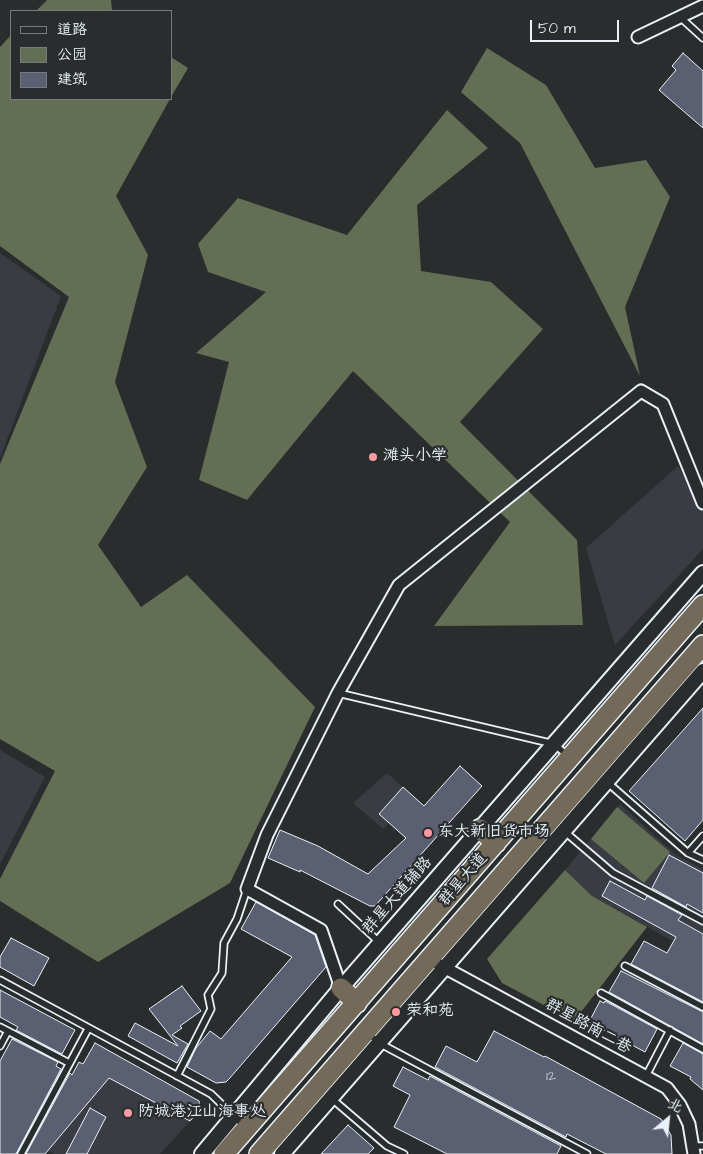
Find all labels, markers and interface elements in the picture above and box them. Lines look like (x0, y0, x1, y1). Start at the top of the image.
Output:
legend (10, 10, 172, 100)
scale bar (533, 10, 622, 42)
text: 50 m (538, 18, 576, 39)
text: 道路 (57, 19, 87, 40)
text: 公园 (57, 44, 87, 65)
text: 建筑 (57, 69, 87, 90)
place label: 滩头小学 (383, 447, 447, 467)
marker: 滩头小学 (367, 451, 379, 463)
place label: 东大新旧货市场 (438, 823, 550, 843)
marker: 东大新旧货市场 (422, 827, 434, 839)
street label: 群星大道 (436, 850, 492, 910)
street label: 群星大道辅路 (359, 853, 437, 939)
street label: 群星路南二巷 (541, 995, 635, 1059)
place label: 荣和苑 (406, 1002, 454, 1022)
marker: 荣和苑 (390, 1006, 402, 1018)
house number: 12 (546, 1069, 556, 1085)
north arrow (643, 1094, 693, 1144)
text: 北 (664, 1094, 686, 1118)
place label: 防城港江山海事处 (138, 1103, 266, 1123)
marker: 防城港江山海事处 (122, 1107, 134, 1119)

